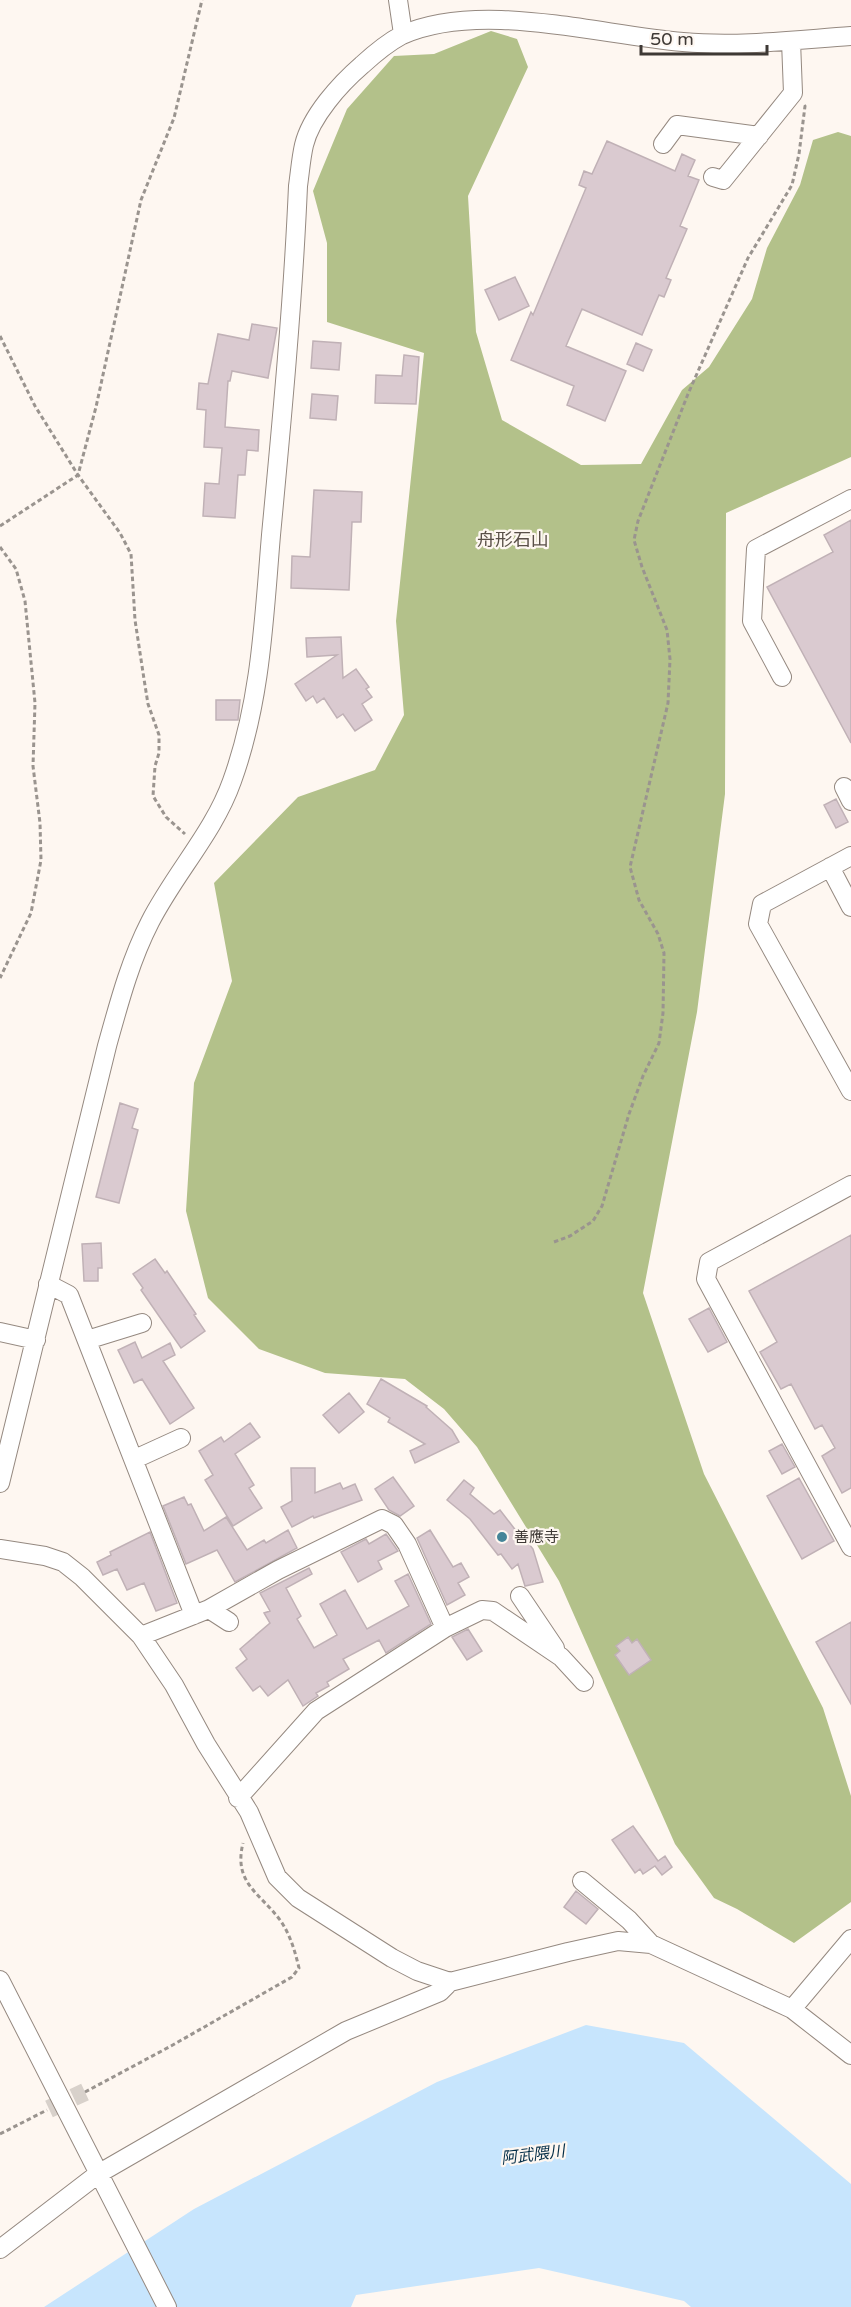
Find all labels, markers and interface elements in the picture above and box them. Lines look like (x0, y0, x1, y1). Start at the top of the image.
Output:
scale bar (641, 18, 767, 56)
text: 50 m (650, 28, 694, 50)
district label: 舟形石山 (477, 529, 549, 551)
place label: 善應寺 (514, 1528, 559, 1546)
marker: 善應寺 (495, 1530, 509, 1544)
water label: 阿武隈川 (500, 2141, 568, 2169)

